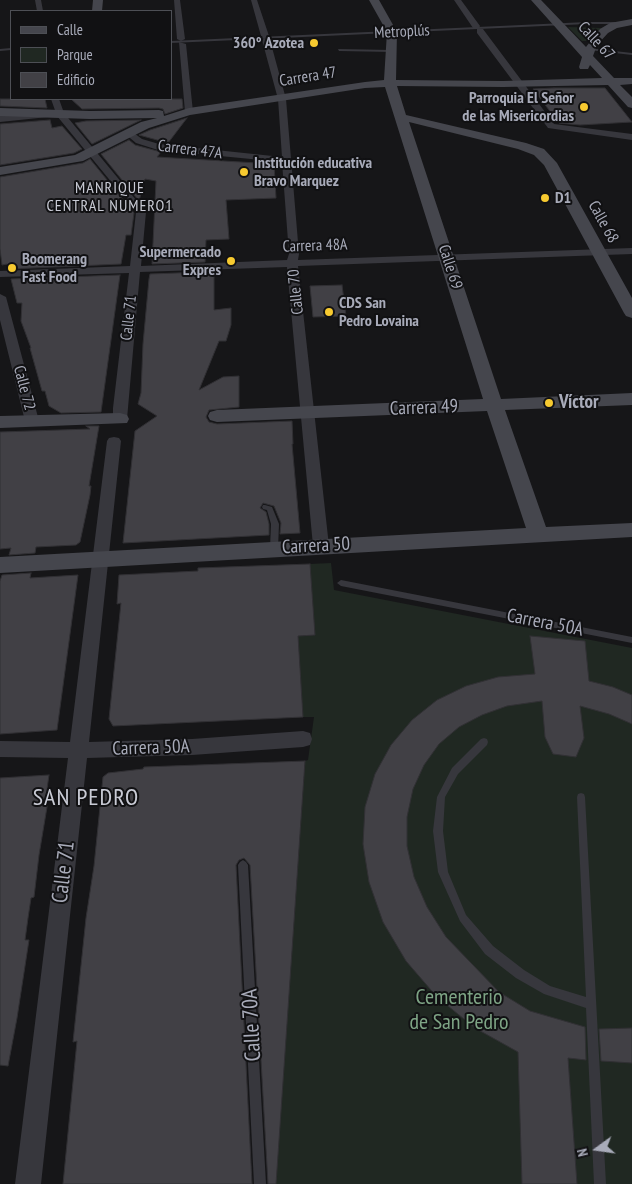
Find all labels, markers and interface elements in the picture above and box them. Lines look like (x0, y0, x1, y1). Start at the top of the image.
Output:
legend (10, 10, 172, 100)
street label: Calle 67 (574, 18, 618, 64)
text: Calle (57, 20, 83, 39)
street label: Metroplús (374, 21, 430, 43)
place label: 360° Azotea (233, 33, 304, 53)
marker: 360° Azotea (308, 37, 320, 49)
text: Parque (57, 45, 93, 64)
street label: Carrera 47 (278, 63, 338, 91)
text: Edificio (57, 70, 95, 89)
place label: Parroquia El Señor de las Misericordias (462, 88, 574, 126)
marker: Parroquia El Señor de las Misericordias (578, 101, 590, 113)
street label: Carrera 47A (157, 137, 223, 163)
place label: Institución educativa Bravo Marquez (254, 153, 372, 191)
marker: Institución educativa Bravo Marquez (238, 166, 250, 178)
district label: MANRIQUE CENTRAL NUMERO1 (45, 178, 175, 216)
place label: D1 (555, 188, 571, 208)
marker: D1 (539, 192, 551, 204)
street label: Calle 68 (584, 198, 622, 246)
street label: Carrera 48A (282, 235, 348, 257)
place label: Supermercado Expres (140, 242, 221, 280)
street label: Calle 69 (434, 242, 466, 292)
place label: Boomerang Fast Food (22, 249, 87, 287)
marker: Supermercado Expres (225, 255, 237, 267)
marker: Boomerang Fast Food (6, 262, 18, 274)
street label: Calle 70 (284, 268, 308, 316)
place label: CDS San Pedro Lovaina (339, 293, 419, 331)
street label: Calle 71 (117, 294, 141, 342)
marker: CDS San Pedro Lovaina (323, 306, 335, 318)
street label: Calle 72 (9, 364, 39, 412)
place label: Víctor (559, 392, 598, 414)
street label: Carrera 49 (389, 395, 459, 421)
marker: Víctor (543, 397, 555, 409)
street label: Carrera 50 (281, 533, 351, 559)
street label: Carrera 50A (505, 604, 585, 642)
street label: Carrera 50A (112, 735, 190, 761)
district label: SAN PEDRO (32, 784, 140, 812)
street label: Calle 71 (47, 839, 81, 905)
park label: Cementerio de San Pedro (409, 985, 509, 1036)
street label: Calle 70A (237, 988, 267, 1062)
north arrow (572, 1124, 622, 1174)
text: N (573, 1147, 592, 1158)

